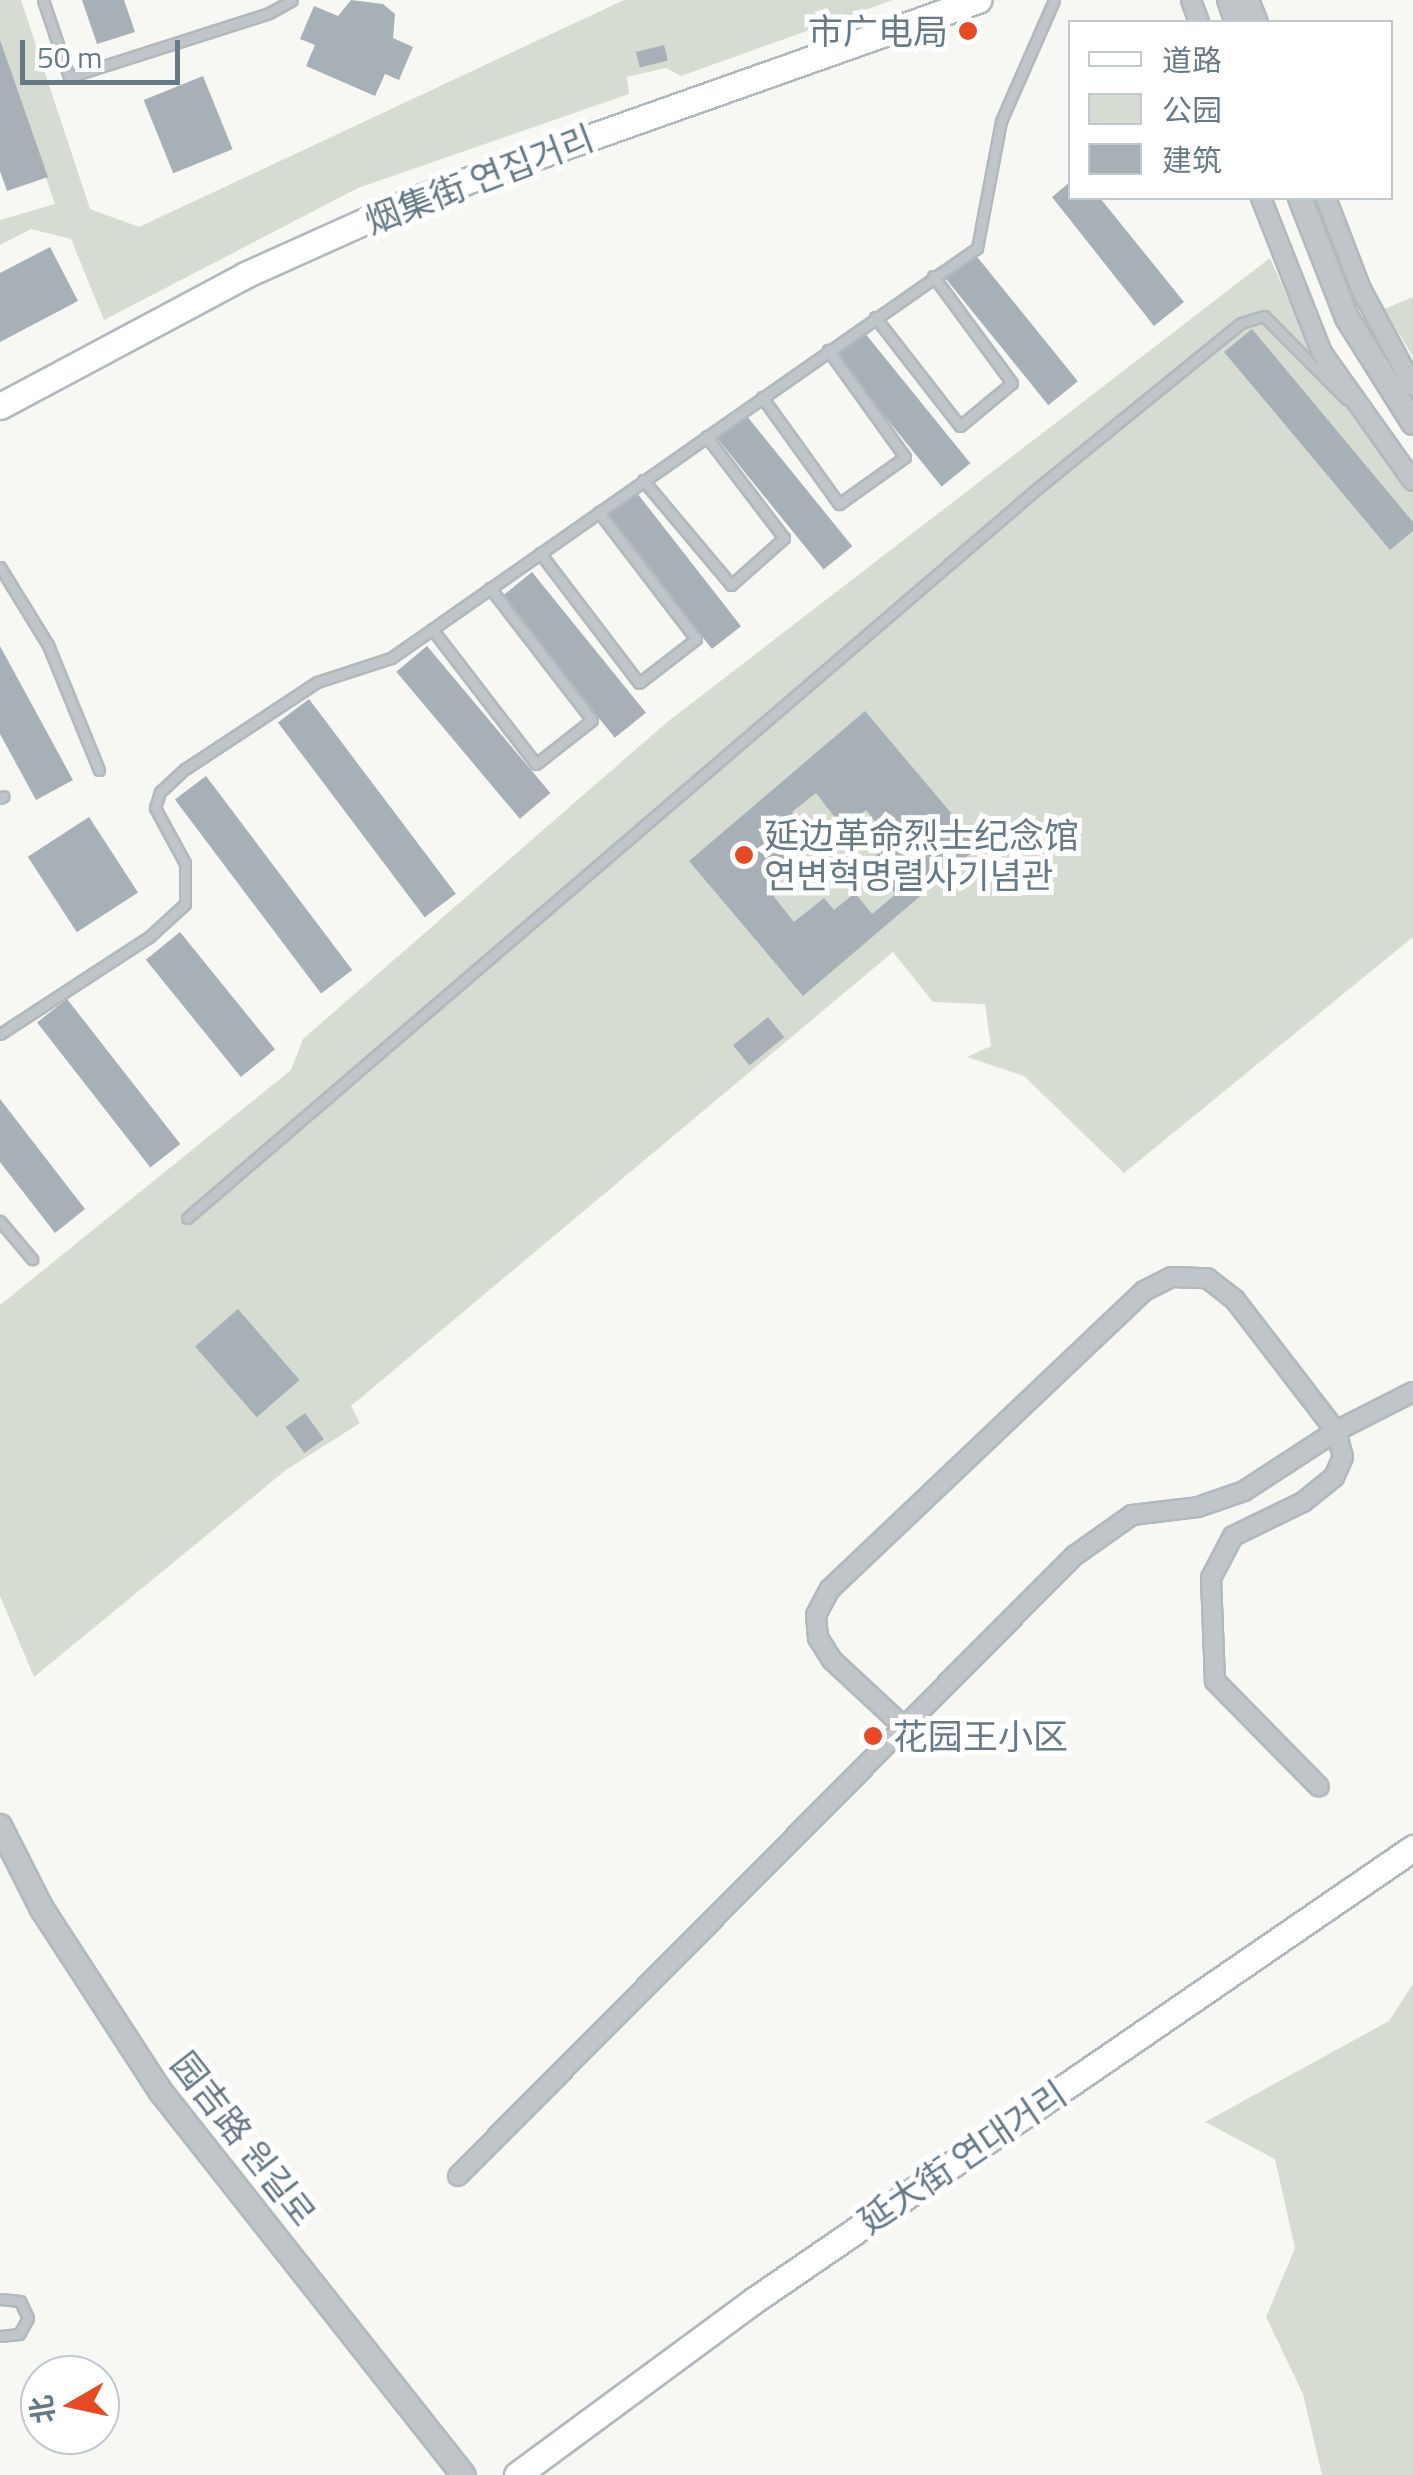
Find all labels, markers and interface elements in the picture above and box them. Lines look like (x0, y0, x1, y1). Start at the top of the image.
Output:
place label: 市广电局 (808, 10, 948, 52)
scale bar (25, 20, 185, 82)
marker: 市广电局 (957, 20, 979, 42)
legend (1068, 20, 1393, 200)
text: 50 m (37, 34, 102, 80)
text: 道路 (1162, 37, 1222, 83)
text: 公园 (1162, 87, 1222, 133)
street label: 烟集街 연집거리 (359, 116, 599, 242)
text: 建筑 (1162, 137, 1222, 183)
place label: 延边革命烈士纪念馆 연변혁명렬사기념관 (764, 814, 1079, 896)
marker: 延边革命烈士纪念馆 연변혁명렬사기념관 (733, 844, 755, 866)
place label: 花园王小区 (893, 1715, 1068, 1757)
marker: 花园王小区 (862, 1725, 884, 1747)
street label: 园吉路 원길로 (163, 2044, 325, 2234)
street label: 延大街 연대거리 (850, 2072, 1074, 2242)
north arrow (20, 2355, 120, 2455)
text: 北 (18, 2392, 65, 2427)

